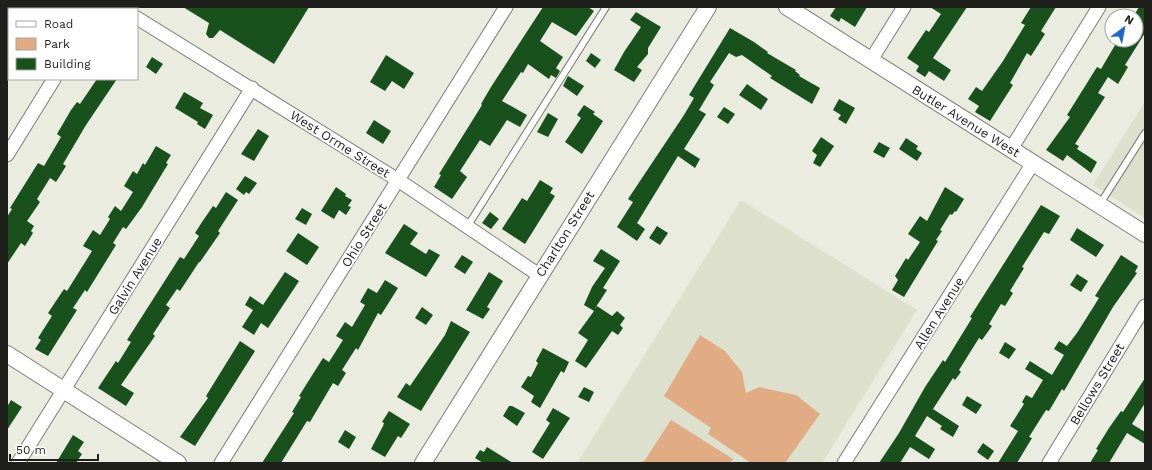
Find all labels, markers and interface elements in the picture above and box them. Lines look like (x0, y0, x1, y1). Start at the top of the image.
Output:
legend (8, 8, 138, 80)
north arrow (1104, 8, 1144, 48)
text: N (1122, 12, 1136, 28)
text: Road (44, 17, 73, 31)
text: Park (44, 37, 70, 51)
text: Building (44, 57, 91, 71)
street label: Butler Avenue West (909, 82, 1023, 161)
street label: West Orme Street (287, 107, 393, 181)
street label: Charlton Street (533, 188, 598, 280)
street label: Ohio Street (338, 200, 390, 270)
street label: Galvin Avenue (105, 234, 165, 318)
street label: Allen Avenue (911, 274, 967, 352)
street label: Bellows Street (1067, 340, 1128, 428)
scale bar (10, 436, 98, 462)
text: 50 m (16, 443, 46, 457)

